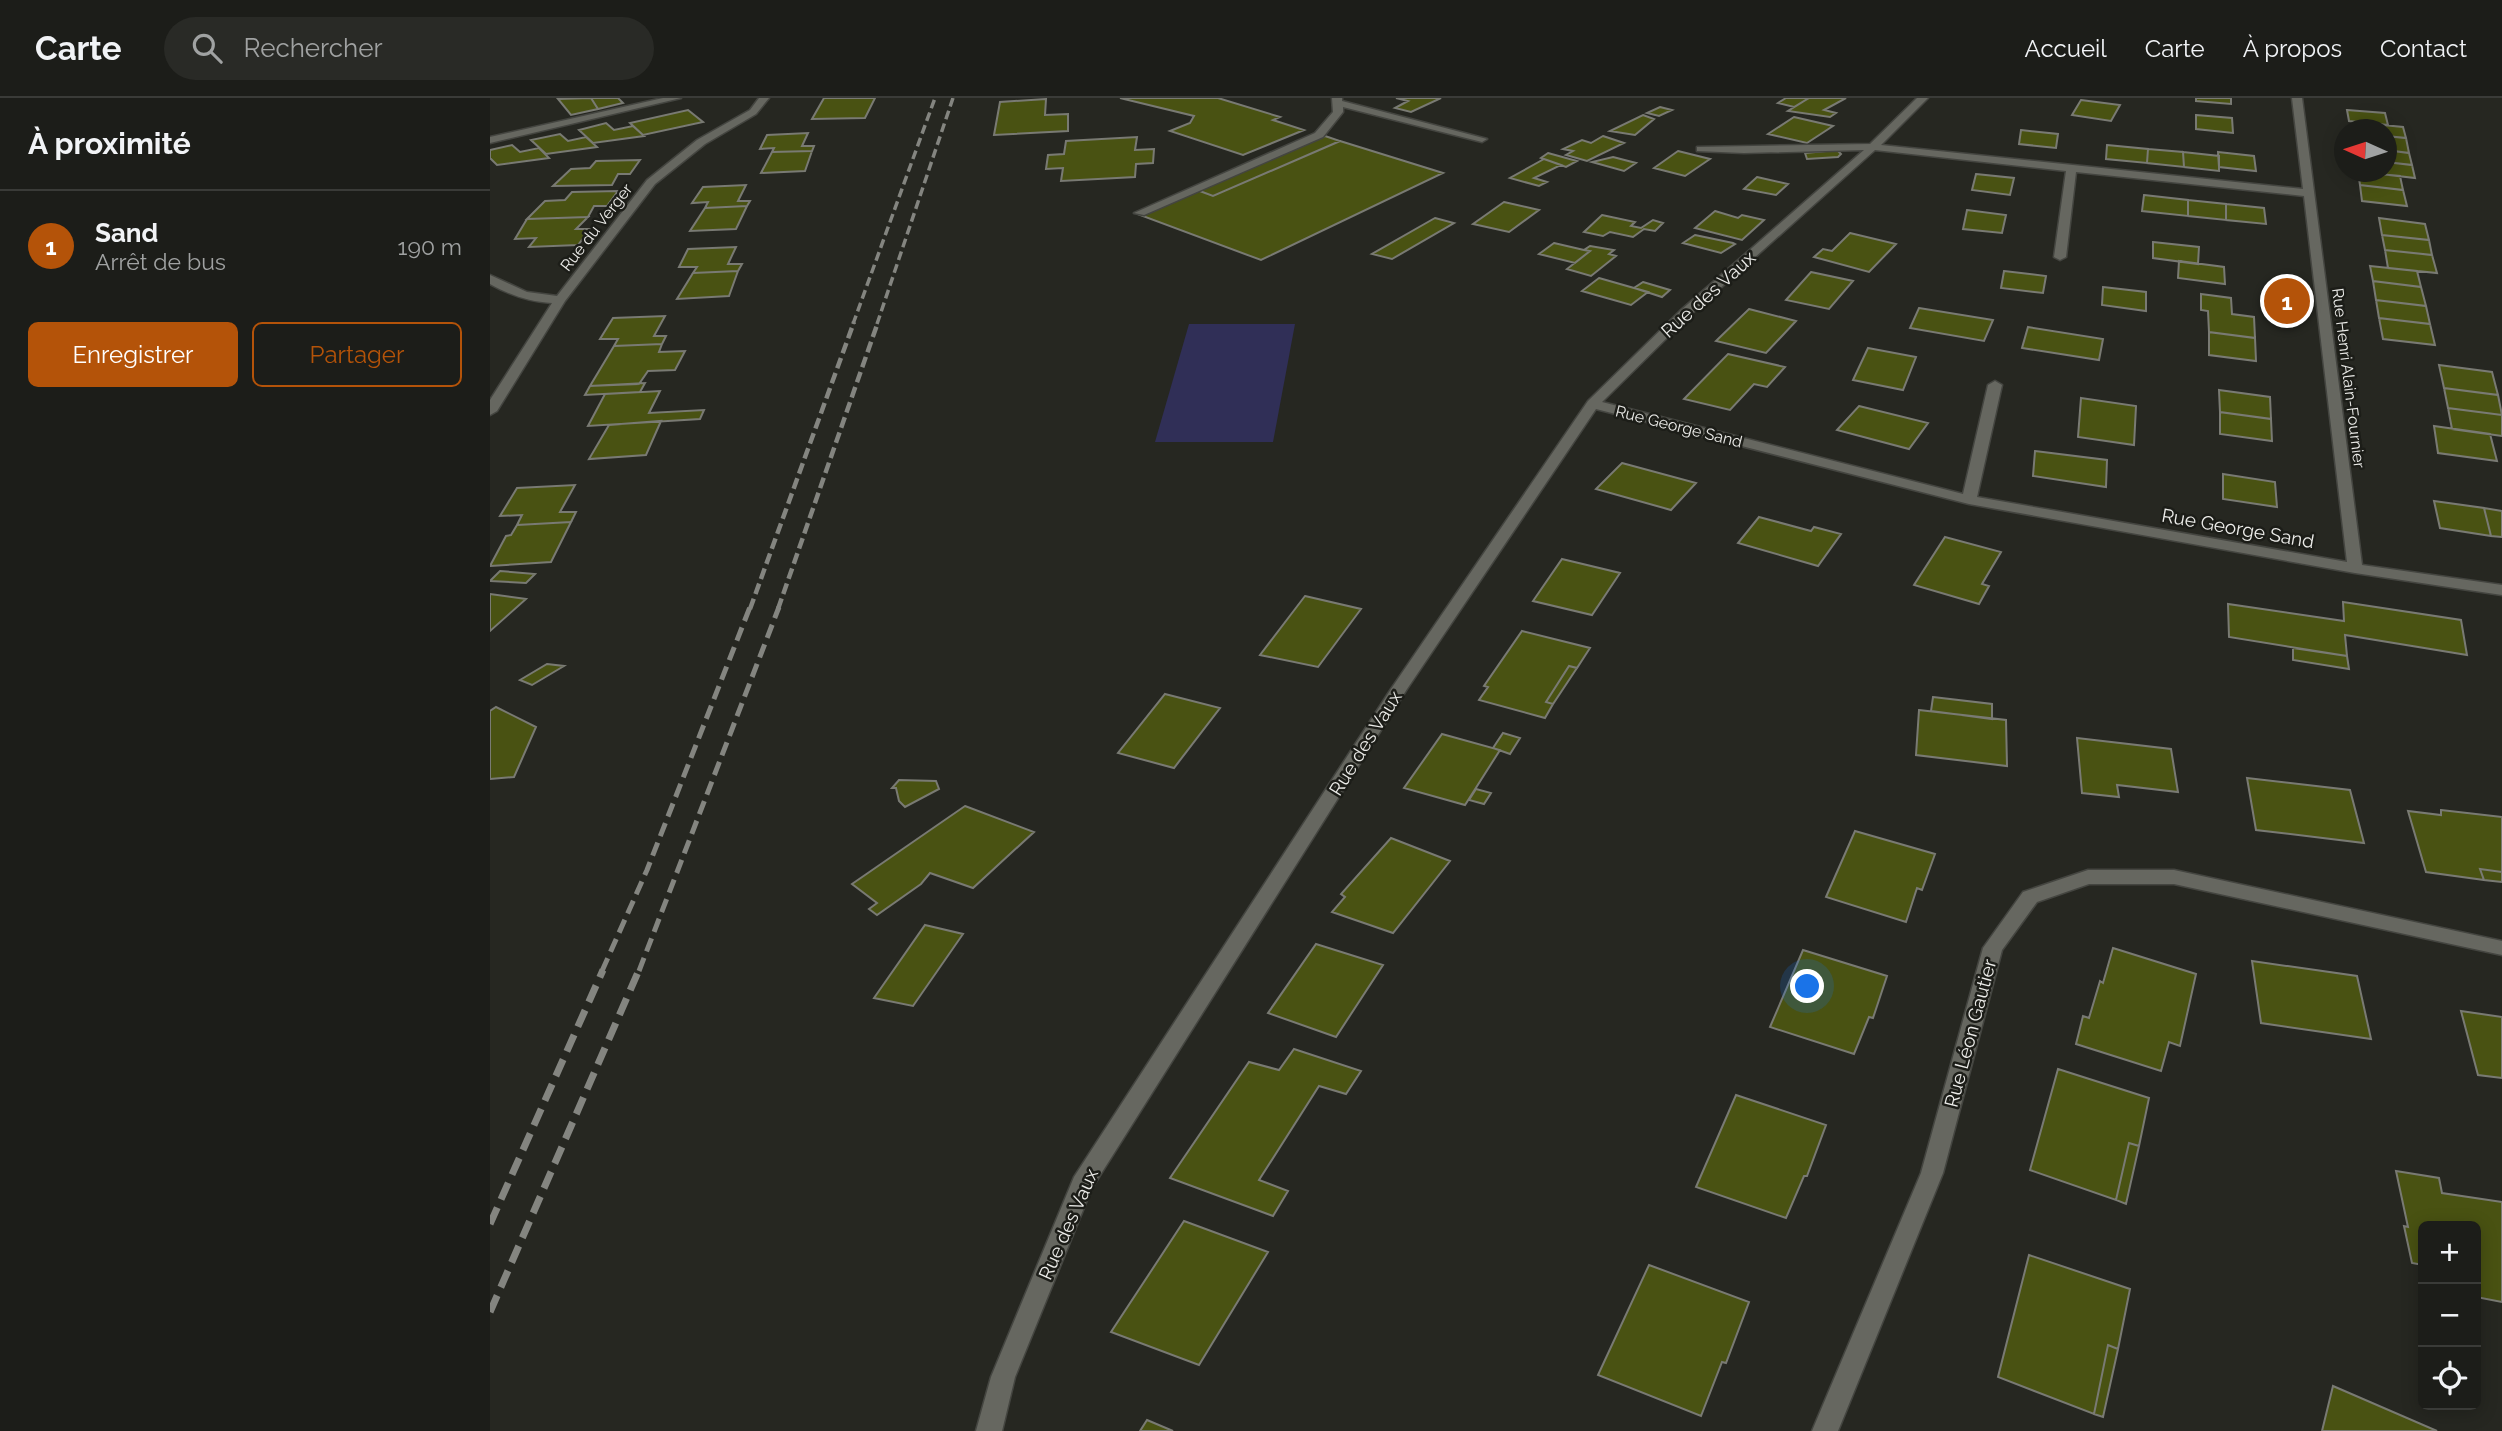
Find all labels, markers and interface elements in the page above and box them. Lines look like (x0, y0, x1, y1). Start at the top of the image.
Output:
search box (164, 17, 654, 80)
text: Carte (35, 29, 122, 68)
icon: search (188, 29, 226, 67)
text: Rechercher (244, 33, 383, 63)
text: Accueil (2025, 34, 2107, 63)
text: Carte (2145, 34, 2205, 63)
text: À propos (2243, 34, 2342, 63)
text: Contact (2380, 34, 2467, 63)
north arrow (2334, 119, 2397, 182)
text: À proximité (28, 126, 191, 161)
street label: Rue du Verger (556, 179, 637, 275)
text: Sand (95, 218, 158, 248)
text: 1 (45, 233, 57, 260)
text: 190 m (398, 233, 462, 260)
street label: Rue des Vaux (1656, 246, 1760, 342)
text: Arrêt de bus (95, 248, 226, 275)
pin: 1 (2264, 275, 2310, 327)
street label: Rue Henri Alain-Fournier (2328, 287, 2369, 470)
button: Enregistrer (28, 322, 238, 387)
button: Partager (252, 322, 462, 387)
street label: Rue George Sand (1613, 402, 1744, 451)
street label: Rue George Sand (2160, 504, 2316, 552)
street label: Rue des Vaux (1324, 686, 1406, 799)
street label: Rue Léon Gautier (1940, 956, 2000, 1109)
your location (1790, 969, 1824, 1003)
street label: Rue des Vaux (1034, 1165, 1102, 1283)
map controls (2418, 1221, 2481, 1410)
button: + (2418, 1221, 2481, 1284)
button: − (2418, 1284, 2481, 1347)
button: locate (2418, 1347, 2481, 1410)

